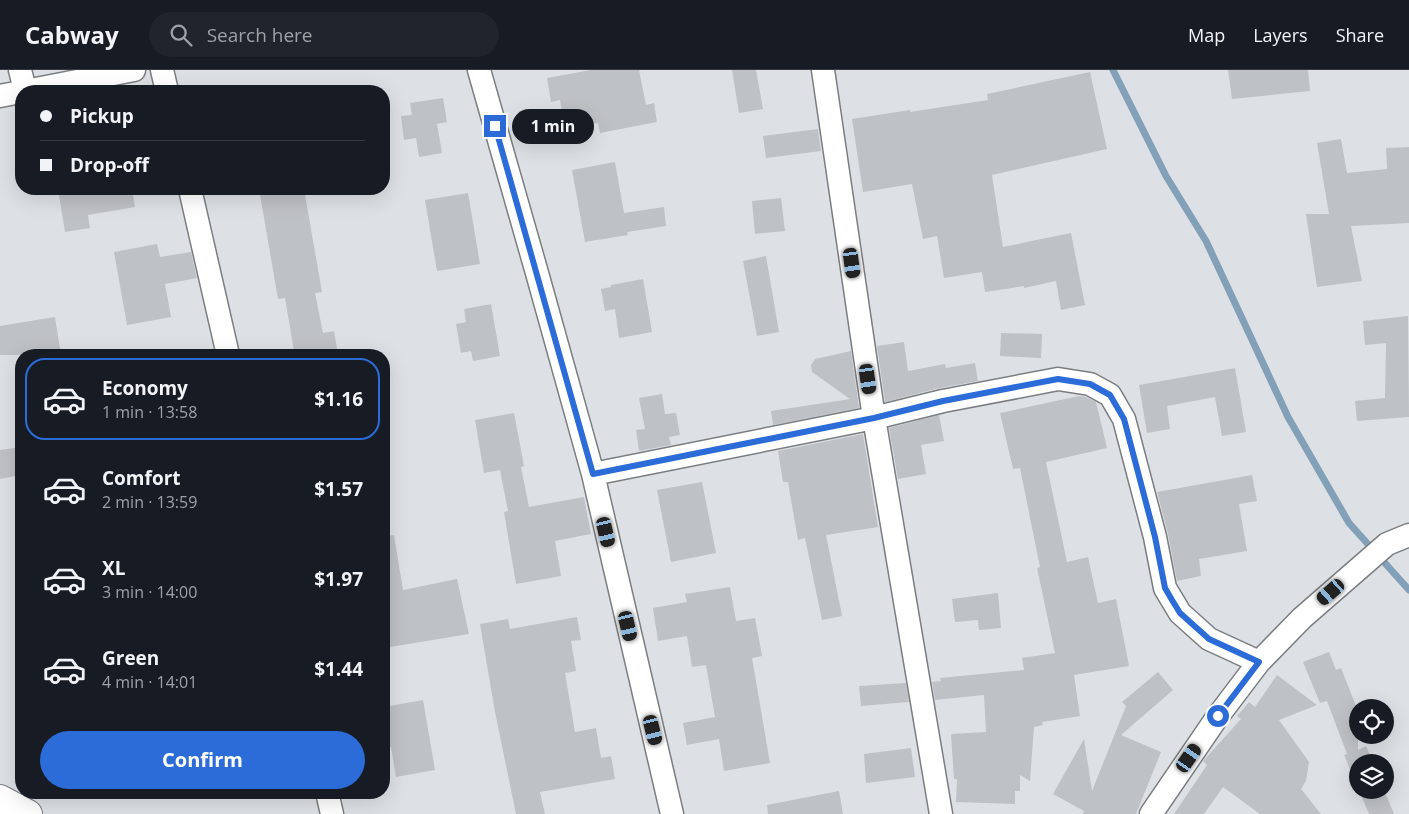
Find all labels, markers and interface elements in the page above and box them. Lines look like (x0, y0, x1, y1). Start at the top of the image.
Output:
search box (149, 12, 499, 57)
text: Cabway (25, 18, 119, 51)
icon: search (167, 21, 195, 49)
text: Search here (207, 22, 313, 48)
text: Map (1188, 23, 1225, 47)
text: Layers (1253, 23, 1308, 47)
text: Share (1336, 23, 1384, 47)
text: Pickup (70, 103, 134, 129)
callout: 1 min (512, 108, 595, 144)
route end (484, 115, 506, 137)
text: 1 min (531, 115, 575, 137)
text: Drop-off (70, 152, 149, 178)
car (842, 247, 861, 279)
car (858, 363, 877, 395)
text: Economy (102, 375, 188, 401)
icon: car (42, 377, 87, 422)
text: $1.16 (314, 386, 363, 412)
text: 1 min · 13:58 (102, 401, 197, 423)
text: Comfort (102, 465, 181, 491)
icon: car (42, 467, 87, 512)
text: $1.57 (314, 476, 363, 502)
text: 2 min · 13:59 (102, 491, 197, 513)
car (595, 516, 616, 548)
text: XL (102, 555, 125, 581)
icon: car (42, 557, 87, 602)
text: $1.97 (314, 566, 363, 592)
car (1314, 576, 1347, 608)
text: 3 min · 14:00 (102, 581, 197, 603)
car (617, 610, 638, 642)
text: Green (102, 645, 159, 671)
icon: car (42, 647, 87, 692)
text: $1.44 (314, 656, 363, 682)
text: 4 min · 14:01 (102, 671, 197, 693)
map controls (1349, 699, 1394, 799)
button: locate (1349, 699, 1394, 744)
route start (1207, 705, 1229, 727)
car (642, 714, 663, 746)
button: Confirm (40, 731, 365, 789)
car (1174, 741, 1203, 775)
button: layers (1349, 754, 1394, 799)

